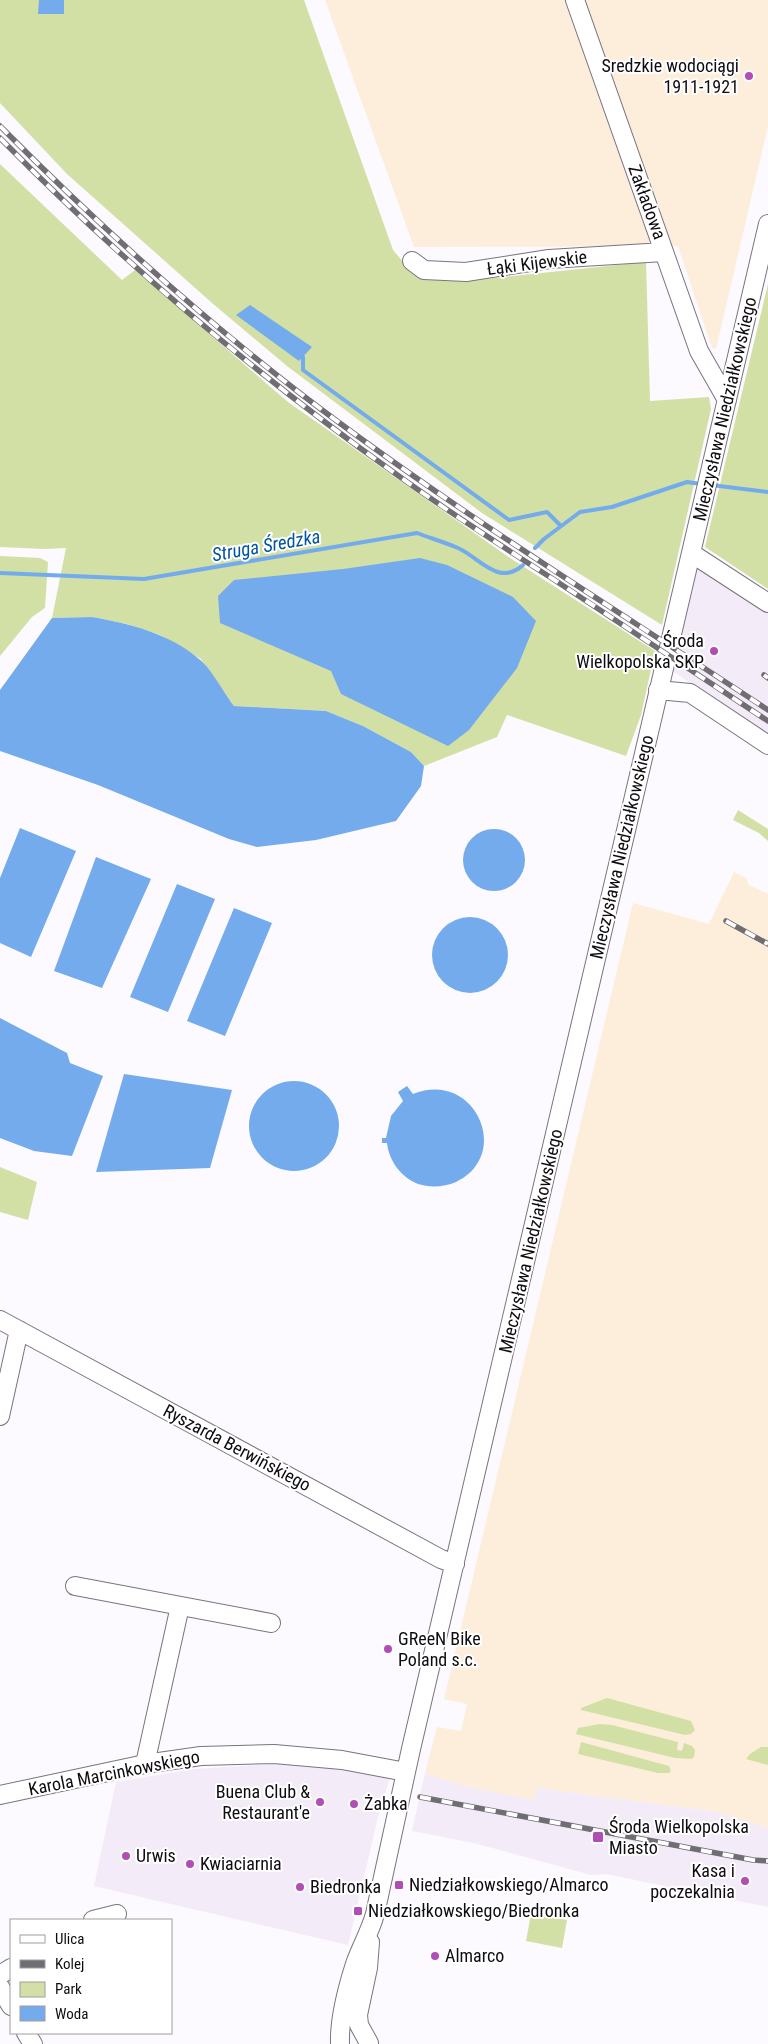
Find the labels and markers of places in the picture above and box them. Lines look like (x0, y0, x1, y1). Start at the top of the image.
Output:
place label: Sredzkie wodociągi 1911-1921 (601, 55, 739, 97)
marker: Sredzkie wodociągi 1911-1921 (743, 70, 755, 82)
place label: Środa Wielkopolska SKP (576, 630, 704, 672)
marker: Środa Wielkopolska SKP (708, 645, 720, 657)
place label: GReeN Bike Poland s.c. (398, 1628, 481, 1670)
marker: GReeN Bike Poland s.c. (382, 1643, 394, 1655)
place label: Buena Club & Restaurant'e (216, 1781, 310, 1823)
place label: Żabka (364, 1793, 408, 1814)
marker: Buena Club & Restaurant'e (314, 1796, 326, 1808)
marker: Żabka (348, 1798, 360, 1810)
place label: Środa Wielkopolska Miasto (609, 1816, 749, 1858)
marker: Środa Wielkopolska Miasto (591, 1830, 605, 1844)
place label: Urwis (136, 1845, 176, 1866)
marker: Urwis (120, 1850, 132, 1862)
place label: Kwiaciarnia (200, 1853, 282, 1874)
marker: Kwiaciarnia (184, 1858, 196, 1870)
place label: Kasa i poczekalnia (650, 1860, 735, 1902)
place label: Niedziałkowskiego/Almarco (409, 1874, 609, 1895)
marker: Kasa i poczekalnia (739, 1875, 751, 1887)
place label: Biedronka (310, 1876, 381, 1897)
marker: Niedziałkowskiego/Almarco (393, 1879, 405, 1891)
marker: Biedronka (294, 1881, 306, 1893)
place label: Niedziałkowskiego/Biedronka (368, 1900, 579, 1921)
marker: Niedziałkowskiego/Biedronka (352, 1905, 364, 1917)
place label: Almarco (445, 1945, 504, 1966)
marker: Almarco (429, 1950, 441, 1962)

